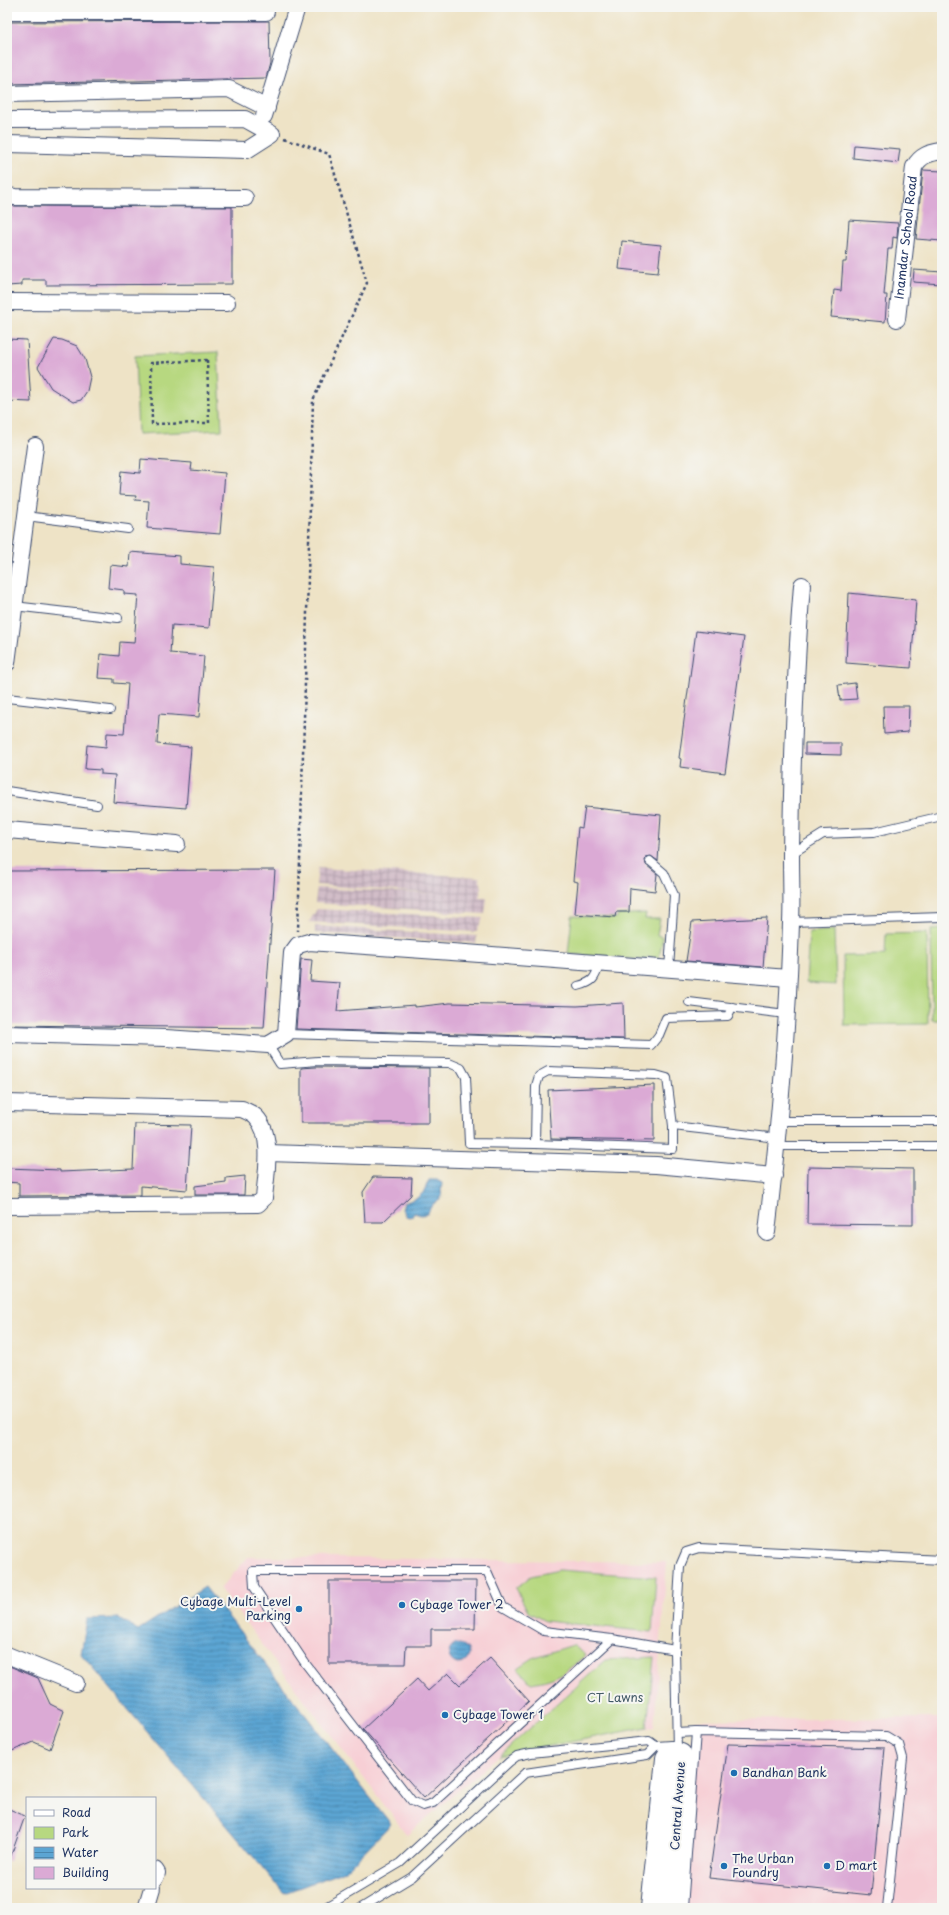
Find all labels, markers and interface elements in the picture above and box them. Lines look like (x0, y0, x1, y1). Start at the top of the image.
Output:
street label: Inamdar School Road (889, 175, 921, 300)
place label: Cybage Multi-Level Parking (180, 1592, 291, 1624)
place label: Cybage Tower 2 (410, 1595, 504, 1613)
marker: Cybage Tower 2 (397, 1600, 407, 1610)
marker: Cybage Multi-Level Parking (294, 1604, 304, 1614)
park label: CT Lawns (587, 1688, 644, 1706)
place label: Cybage Tower 1 (453, 1705, 543, 1723)
marker: Cybage Tower 1 (440, 1710, 450, 1720)
street label: Central Avenue (665, 1761, 689, 1851)
place label: Bandhan Bank (742, 1763, 827, 1781)
marker: Bandhan Bank (729, 1768, 739, 1778)
legend (26, 1797, 156, 1889)
text: Road (62, 1803, 91, 1821)
text: Park (62, 1823, 89, 1841)
text: Water (62, 1843, 99, 1861)
place label: The Urban Foundry (732, 1849, 794, 1881)
place label: D mart (835, 1856, 877, 1874)
marker: The Urban Foundry (719, 1861, 729, 1871)
marker: D mart (822, 1861, 832, 1871)
text: Building (62, 1863, 109, 1881)

